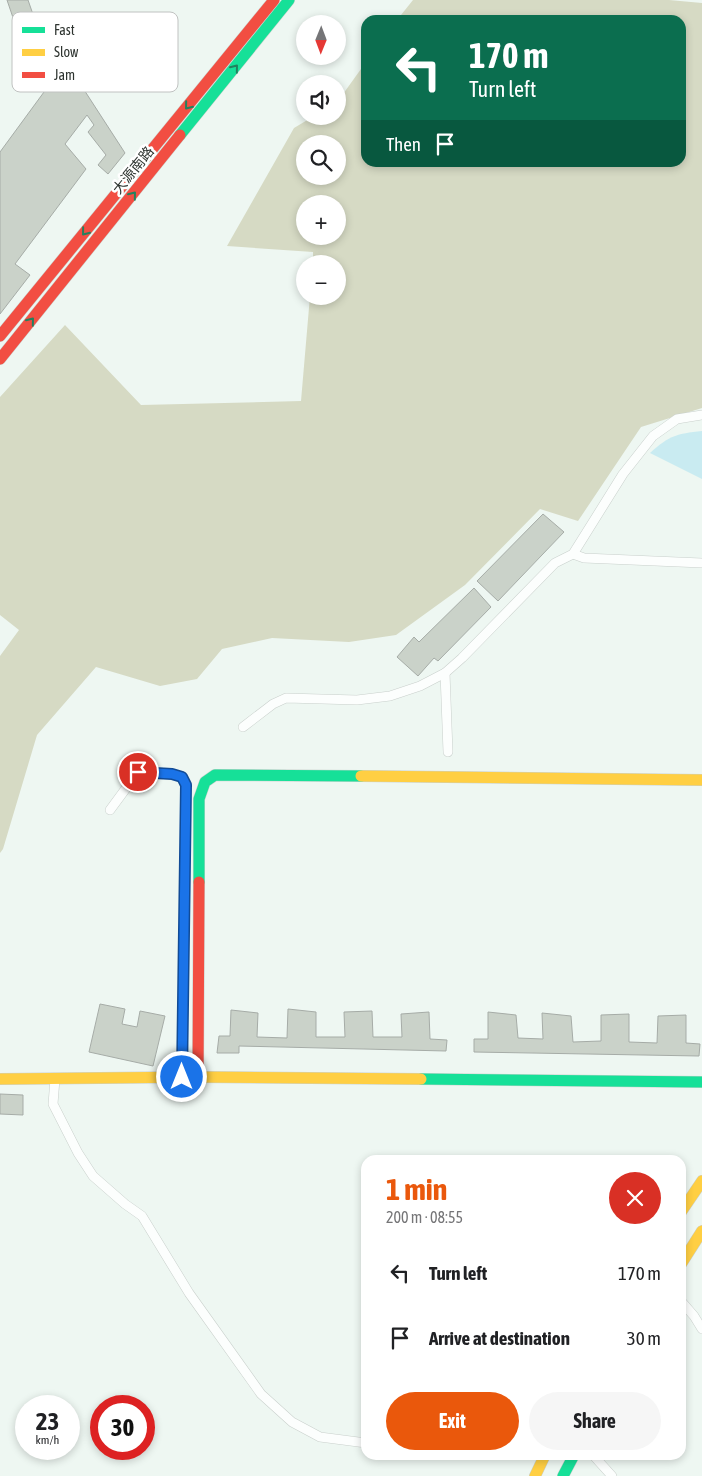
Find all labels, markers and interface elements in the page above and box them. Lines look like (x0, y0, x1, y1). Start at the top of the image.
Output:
legend (12, 12, 178, 92)
north arrow (296, 15, 346, 65)
map controls (296, 15, 346, 305)
text: Fast (54, 22, 75, 38)
icon: left (386, 35, 451, 100)
text: 170 m (469, 35, 548, 75)
text: Slow (54, 44, 79, 60)
one-way arrow (229, 65, 237, 74)
text: Jam (54, 67, 75, 83)
button: sound (296, 75, 346, 125)
text: Turn left (469, 76, 536, 102)
one-way arrow (185, 100, 193, 109)
icon: arrive (431, 130, 459, 158)
text: Then (386, 133, 421, 155)
button: search (296, 135, 346, 185)
street label: 大源南路 (109, 143, 157, 197)
one-way arrow (127, 191, 136, 200)
button: + (296, 195, 346, 245)
one-way arrow (83, 226, 91, 235)
button: − (296, 255, 346, 305)
one-way arrow (25, 318, 33, 327)
pin (117, 751, 159, 793)
icon: arrive (124, 758, 152, 786)
position arrow (155, 1050, 207, 1102)
text: 1 min (386, 1172, 447, 1206)
button: close (609, 1172, 661, 1224)
text: 200 m · 08:55 (386, 1208, 463, 1226)
icon: left (386, 1259, 414, 1287)
text: Turn left (429, 1262, 487, 1284)
text: 170 m (618, 1262, 661, 1284)
icon: arrive (386, 1324, 414, 1352)
text: Arrive at destination (429, 1327, 570, 1349)
text: 30 m (627, 1327, 661, 1349)
button: Exit (386, 1392, 519, 1450)
button: Share (529, 1392, 661, 1450)
speed limit sign: 30 (90, 1395, 155, 1460)
text: 23 (36, 1407, 59, 1435)
text: km/h (36, 1433, 59, 1447)

